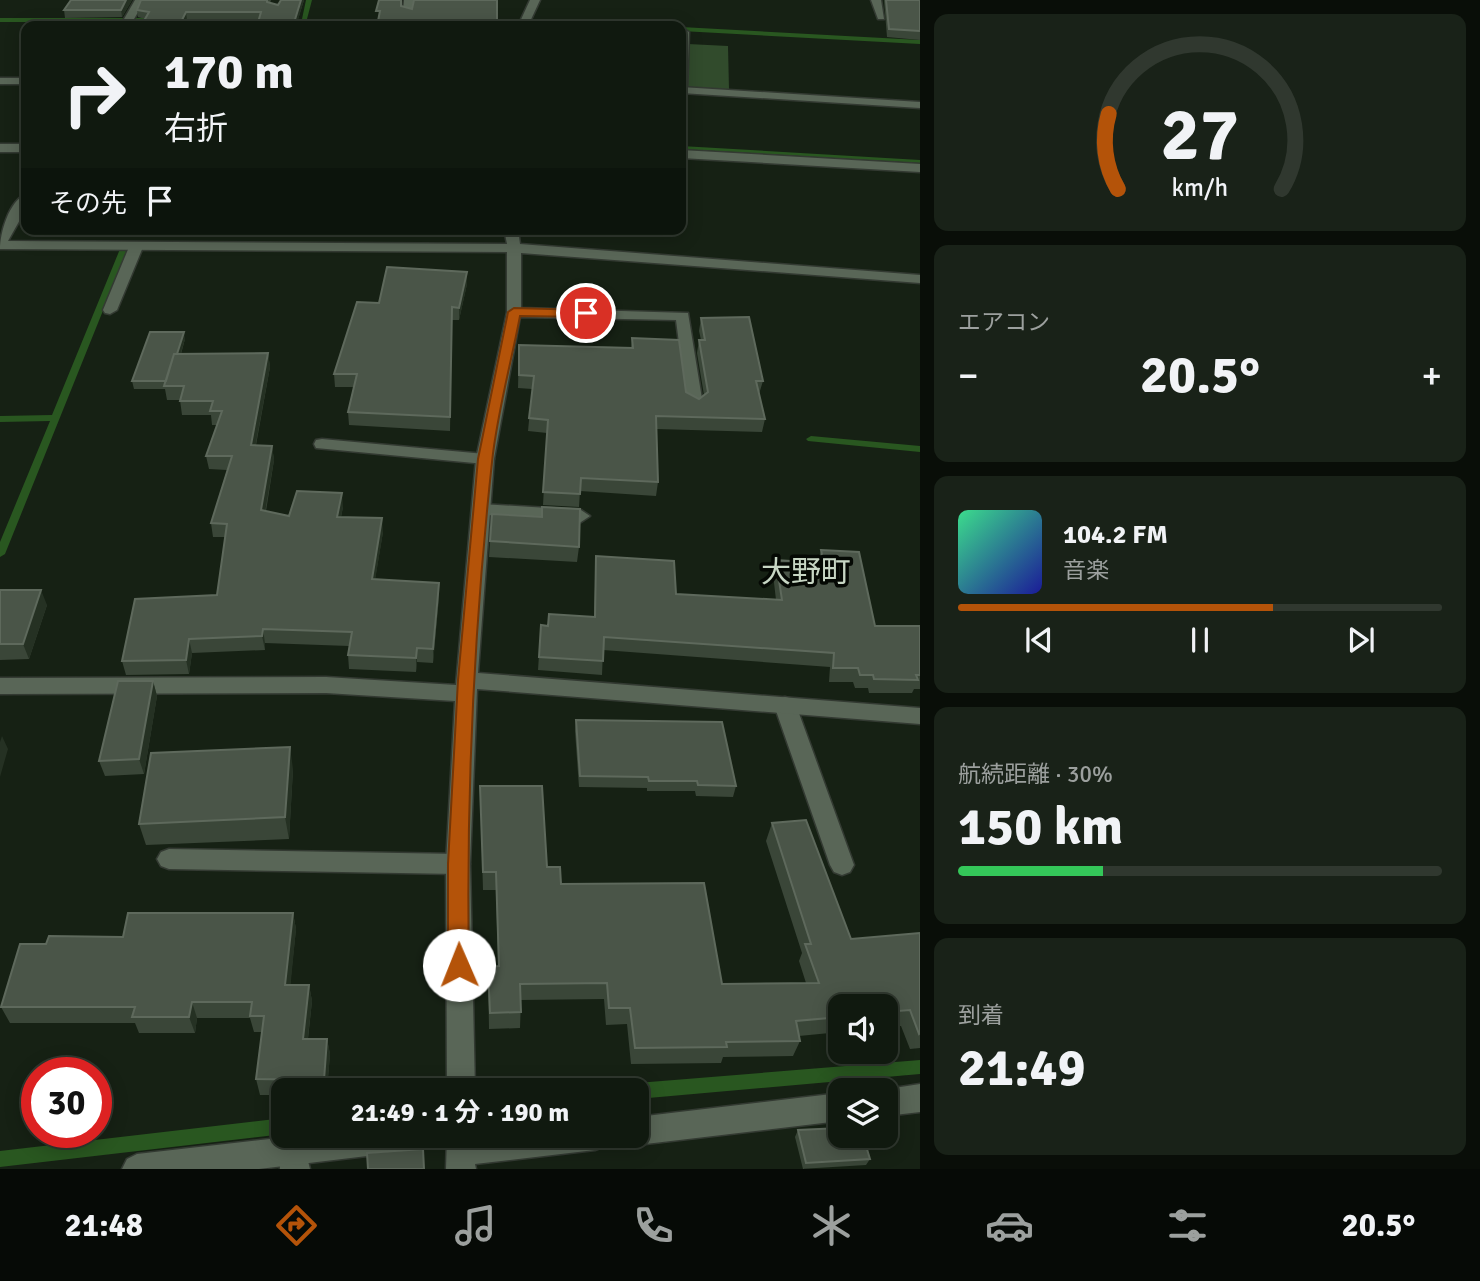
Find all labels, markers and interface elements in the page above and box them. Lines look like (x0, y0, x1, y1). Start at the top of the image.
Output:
text: 170 m (164, 42, 294, 102)
icon: right (49, 49, 140, 140)
text: 27 (1161, 91, 1239, 180)
text: 右折 (164, 109, 228, 148)
text: km/h (1172, 171, 1228, 202)
icon: arrive (141, 182, 179, 220)
text: その先 (49, 188, 127, 220)
pin (556, 283, 616, 343)
icon: arrive (567, 294, 605, 332)
text: エアコン (958, 308, 1050, 337)
text: 20.5° (1140, 343, 1260, 407)
text: − (958, 352, 979, 399)
text: + (1421, 352, 1442, 399)
text: 104.2 FM (1063, 519, 1168, 551)
district label: 大野町 (761, 554, 851, 591)
text: 音楽 (1063, 556, 1109, 585)
icon: previous (1020, 621, 1058, 659)
icon: pause (1181, 621, 1219, 659)
icon: next (1342, 621, 1380, 659)
text: 航続距離 · 30% (958, 760, 1113, 789)
text: 150 km (958, 795, 1123, 859)
position arrow (422, 928, 496, 1002)
map controls (828, 994, 898, 1148)
button: sound (828, 994, 898, 1064)
text: 到着 (958, 1001, 1004, 1030)
text: 21:49 (958, 1036, 1086, 1100)
speed limit sign: 30 (21, 1057, 112, 1148)
button: layers (828, 1078, 898, 1148)
text: 21:49 · 1 分 · 190 m (351, 1097, 569, 1129)
icon: directions (272, 1201, 321, 1250)
icon: music (451, 1201, 500, 1250)
icon: phone (629, 1201, 678, 1250)
icon: climate (807, 1201, 856, 1250)
icon: car (985, 1201, 1034, 1250)
icon: filters (1163, 1201, 1212, 1250)
text: 21:48 (65, 1206, 143, 1245)
text: 20.5° (1342, 1206, 1415, 1245)

